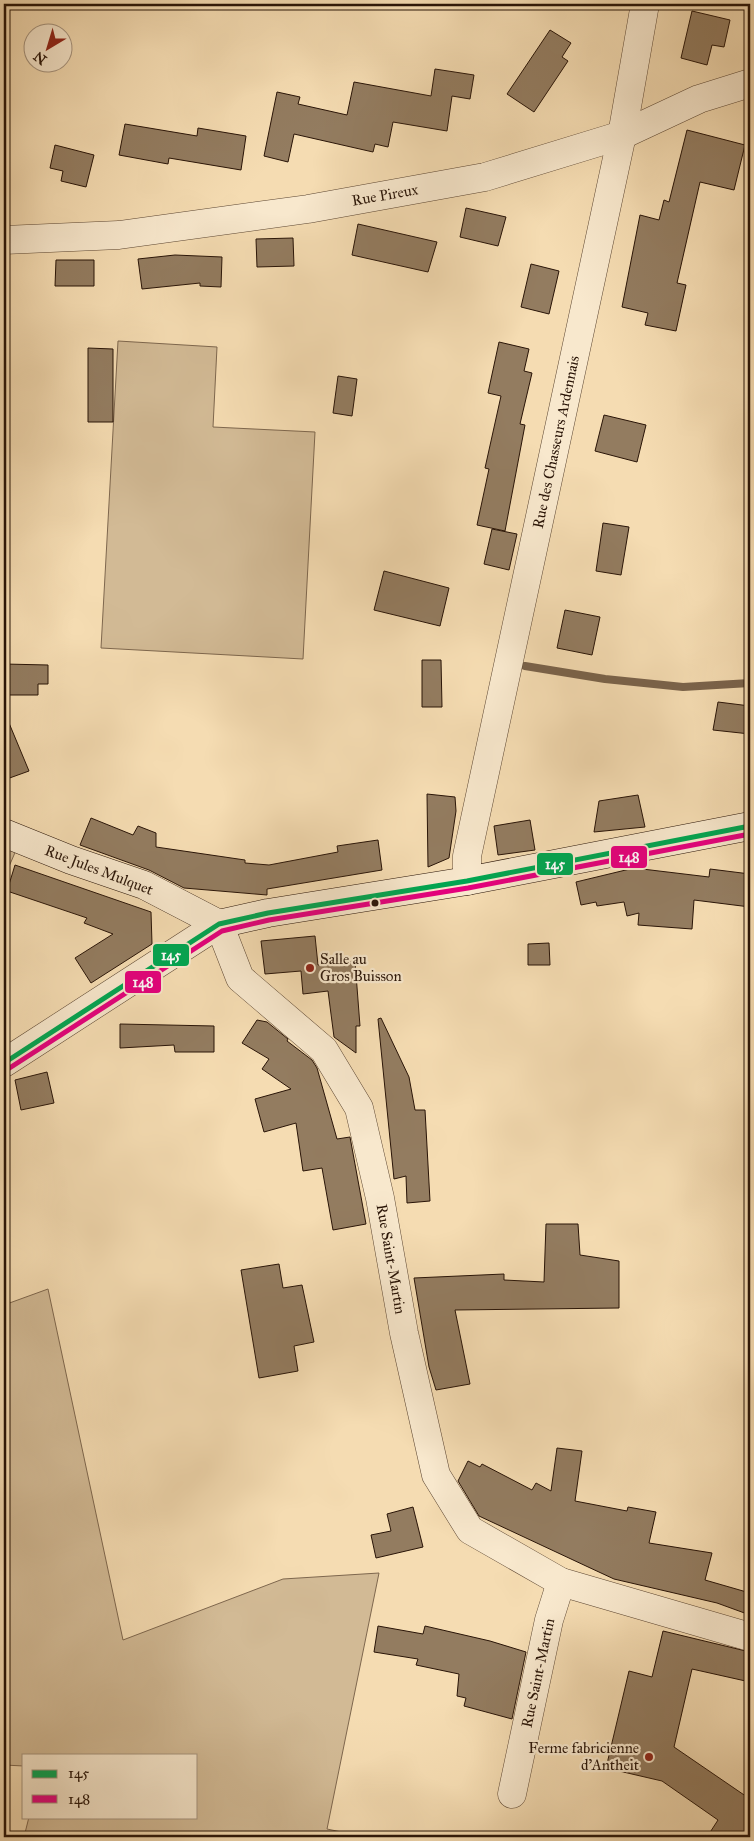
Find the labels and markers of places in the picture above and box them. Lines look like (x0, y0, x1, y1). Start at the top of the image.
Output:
unlabelled marker (370, 898, 380, 908)
place label: Salle au Gros Buisson (320, 950, 402, 985)
marker: Salle au Gros Buisson (304, 962, 316, 974)
place label: Ferme fabricienne d'Antheit (528, 1739, 640, 1774)
marker: Ferme fabricienne d'Antheit (643, 1751, 655, 1763)

